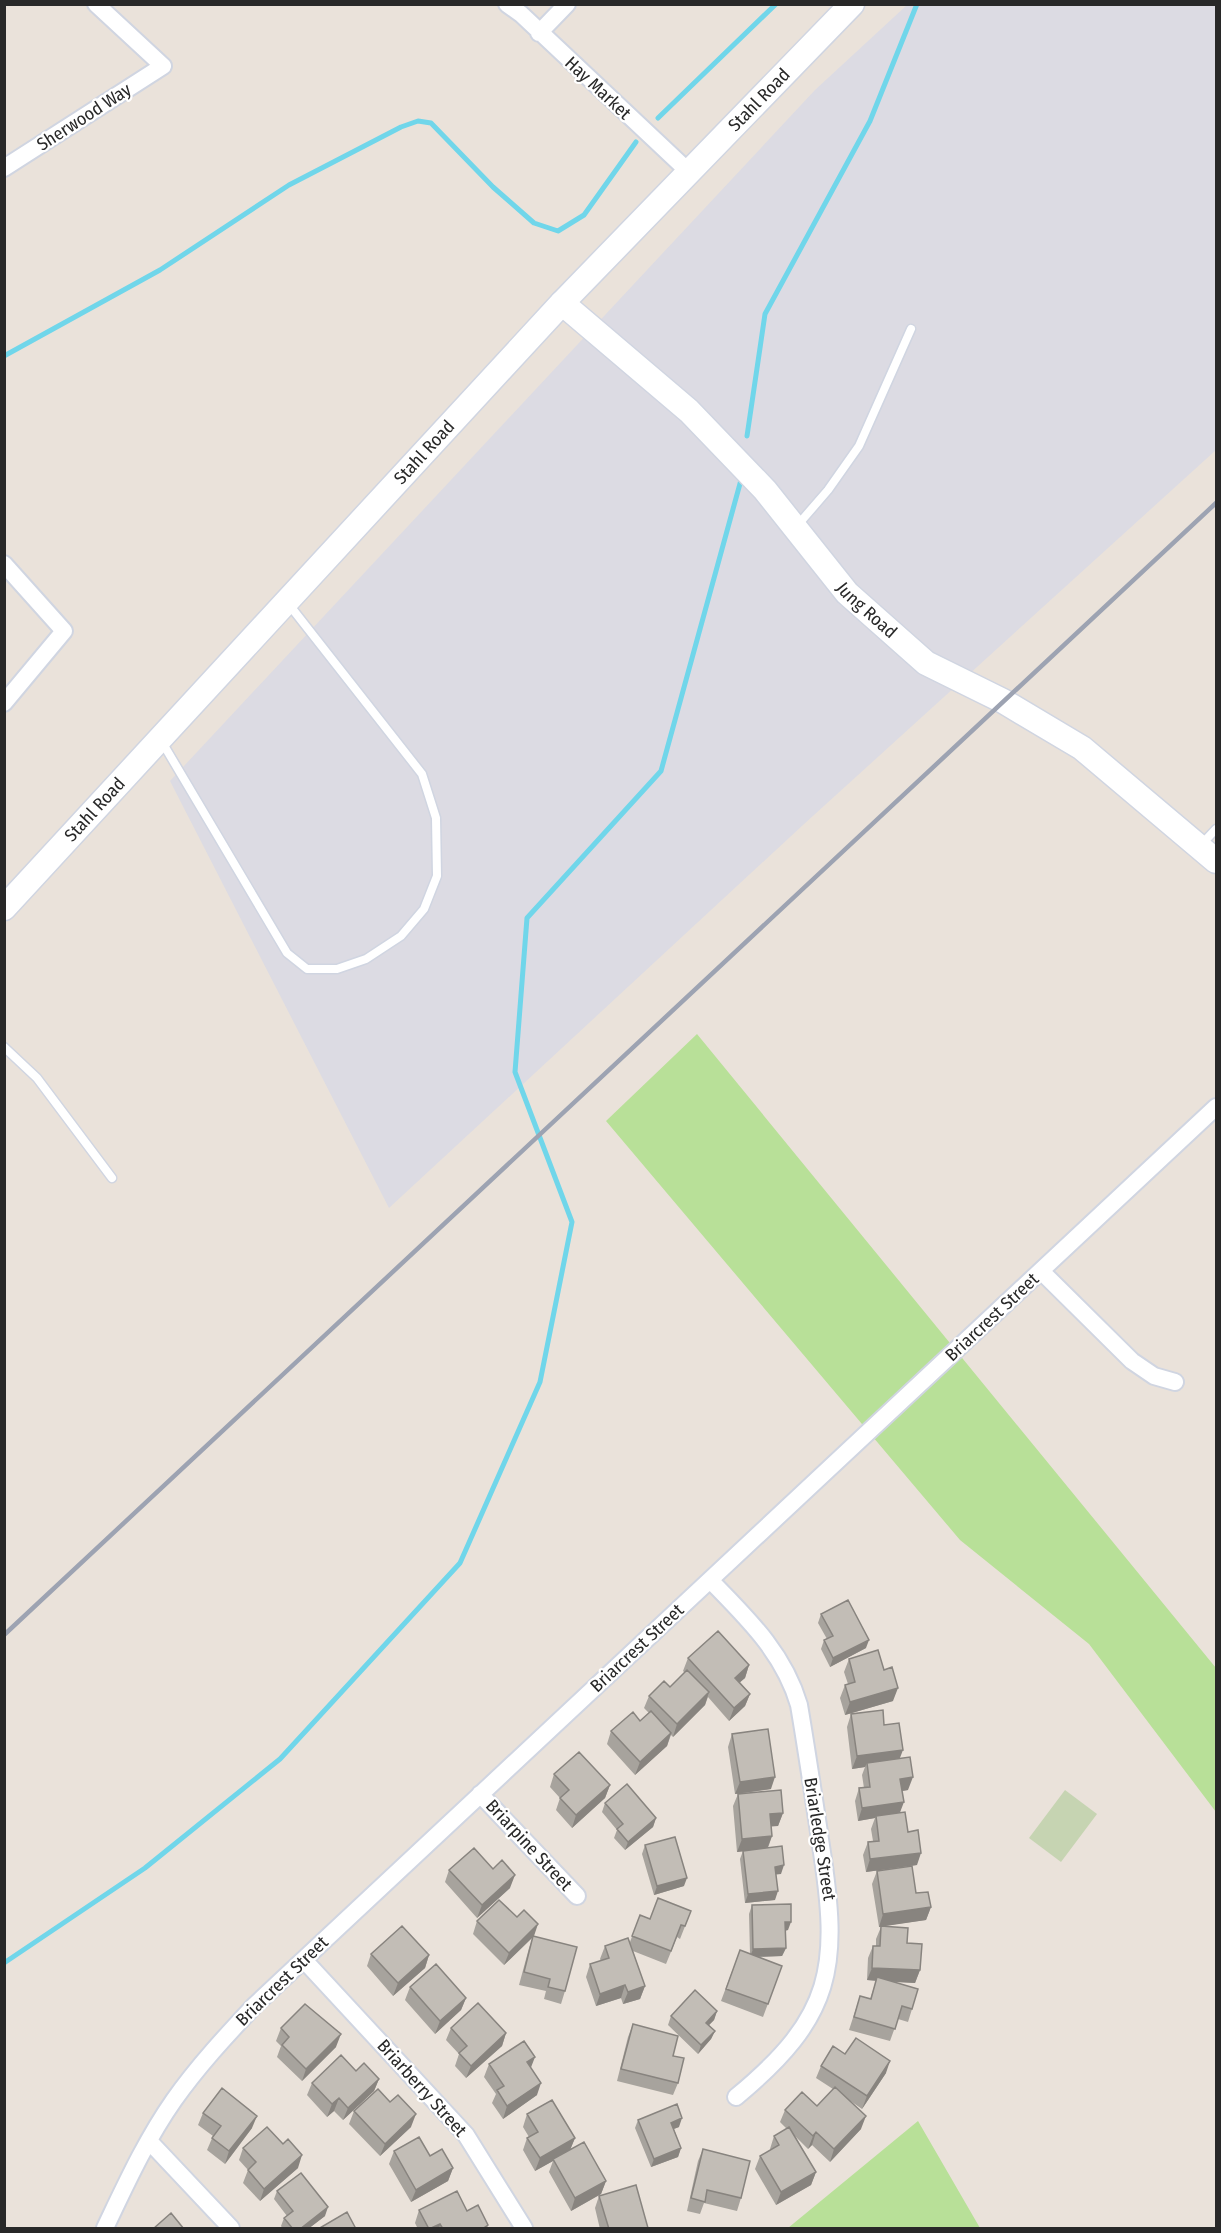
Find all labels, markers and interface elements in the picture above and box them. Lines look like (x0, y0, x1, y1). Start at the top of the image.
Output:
street label: Hay Market (560, 52, 636, 124)
street label: Stahl Road (723, 64, 795, 136)
street label: Sherwood Way (33, 78, 135, 156)
street label: Stahl Road (389, 416, 459, 489)
street label: Jung Road (832, 578, 901, 643)
street label: Stahl Road (60, 773, 130, 846)
street label: Briarcrest Street (941, 1268, 1043, 1366)
street label: Briarcrest Street (586, 1599, 688, 1697)
street label: Briarledge Street (799, 1776, 841, 1902)
street label: Briarpine Street (481, 1795, 577, 1895)
street label: Briarcrest Street (231, 1931, 333, 2030)
street label: Briarberry Street (373, 2035, 472, 2141)

